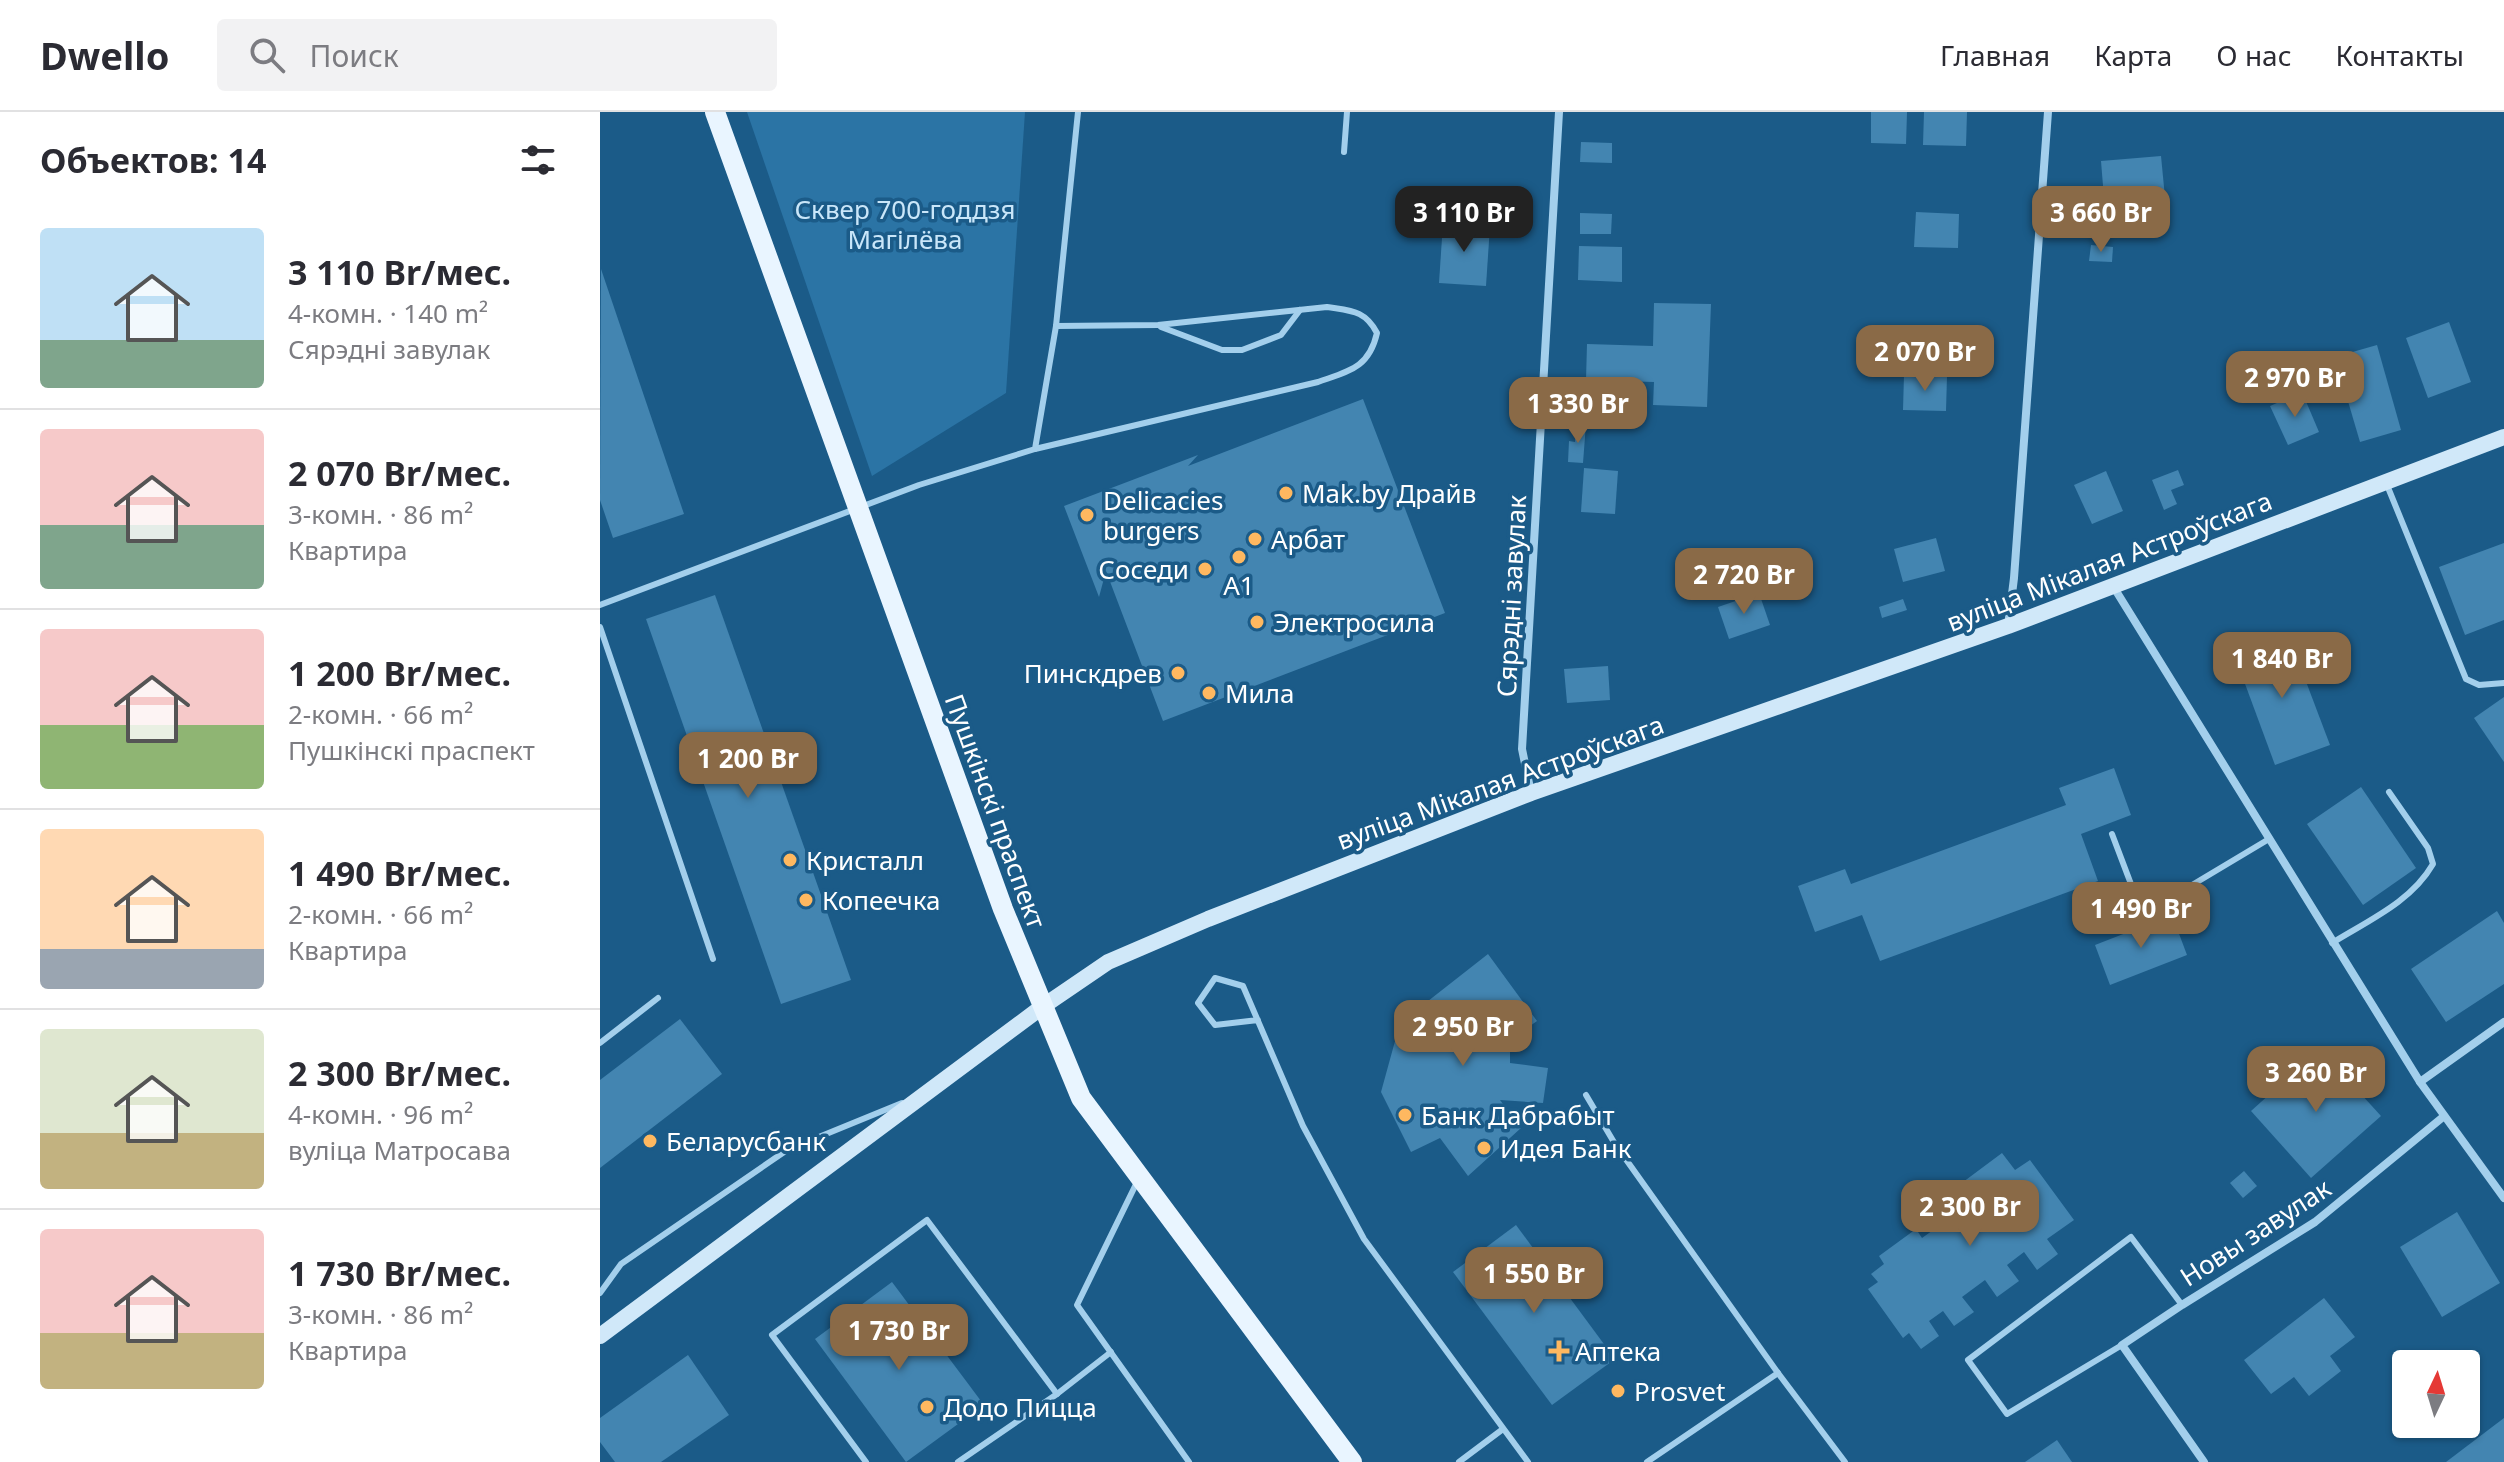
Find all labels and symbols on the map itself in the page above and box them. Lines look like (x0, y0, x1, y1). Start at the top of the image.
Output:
pin: 3 110 Br (1381, 186, 1547, 254)
pin: 3 660 Br (2018, 186, 2184, 254)
park label: Сквер 700-годдзя Магілёва (794, 191, 1016, 257)
pin: 2 070 Br (1842, 325, 2008, 393)
pin: 2 970 Br (2212, 351, 2378, 419)
pin: 1 330 Br (1495, 377, 1661, 445)
place label: Маk.by Драйв (1302, 475, 1476, 511)
place label: Delicacies burgers (1103, 482, 1223, 548)
street label: вуліца Мікалая Астроўскага (1941, 482, 2277, 640)
marker: Маk.by Драйв (1277, 484, 1295, 502)
street label: Сярэдні завулак (1488, 494, 1534, 698)
marker: Delicacies burgers (1078, 506, 1096, 524)
place label: Арбат (1271, 521, 1345, 557)
marker: Арбат (1246, 530, 1264, 548)
marker: A1 (1230, 548, 1248, 566)
pin: 2 720 Br (1661, 548, 1827, 616)
place label: Соседи (1098, 551, 1189, 587)
marker: Соседи (1196, 560, 1214, 578)
place label: A1 (1223, 567, 1255, 603)
place label: Электросила (1273, 604, 1435, 640)
marker: Электросила (1248, 613, 1266, 631)
pin: 1 840 Br (2199, 632, 2365, 700)
place label: Пинскдрев (1024, 655, 1162, 691)
marker: Пинскдрев (1169, 664, 1187, 682)
place label: Мила (1225, 675, 1294, 711)
marker: Мила (1200, 684, 1218, 702)
street label: Пушкінскі праспект (937, 689, 1055, 933)
street label: вуліца Мікалая Астроўскага (1332, 706, 1668, 858)
pin: 1 200 Br (665, 732, 831, 800)
place label: Кристалл (806, 842, 924, 878)
marker: Кристалл (781, 851, 799, 869)
place label: Копеечка (822, 882, 940, 918)
pin: 1 490 Br (2058, 882, 2224, 950)
marker: Копеечка (797, 891, 815, 909)
pin: 2 950 Br (1380, 1000, 1546, 1068)
pin: 3 260 Br (2233, 1046, 2399, 1114)
place label: Банк Дабрабыт (1421, 1097, 1615, 1133)
marker: Банк Дабрабыт (1396, 1106, 1414, 1124)
place label: Беларусбанк (666, 1123, 826, 1159)
place label: Идея Банк (1500, 1130, 1632, 1166)
marker: Беларусбанк (641, 1132, 659, 1150)
marker: Идея Банк (1475, 1139, 1493, 1157)
street label: Новы завулак (2173, 1170, 2337, 1294)
pin: 2 300 Br (1887, 1180, 2053, 1248)
pin: 1 550 Br (1451, 1247, 1617, 1315)
pin: 1 730 Br (816, 1304, 982, 1372)
place label: Аптека (1575, 1333, 1661, 1369)
marker: Аптека (1550, 1342, 1568, 1360)
north arrow (2392, 1350, 2480, 1438)
place label: Prosvet (1634, 1373, 1725, 1409)
marker: Prosvet (1609, 1382, 1627, 1400)
place label: Додо Пицца (943, 1389, 1097, 1425)
marker: Додо Пицца (918, 1398, 936, 1416)

